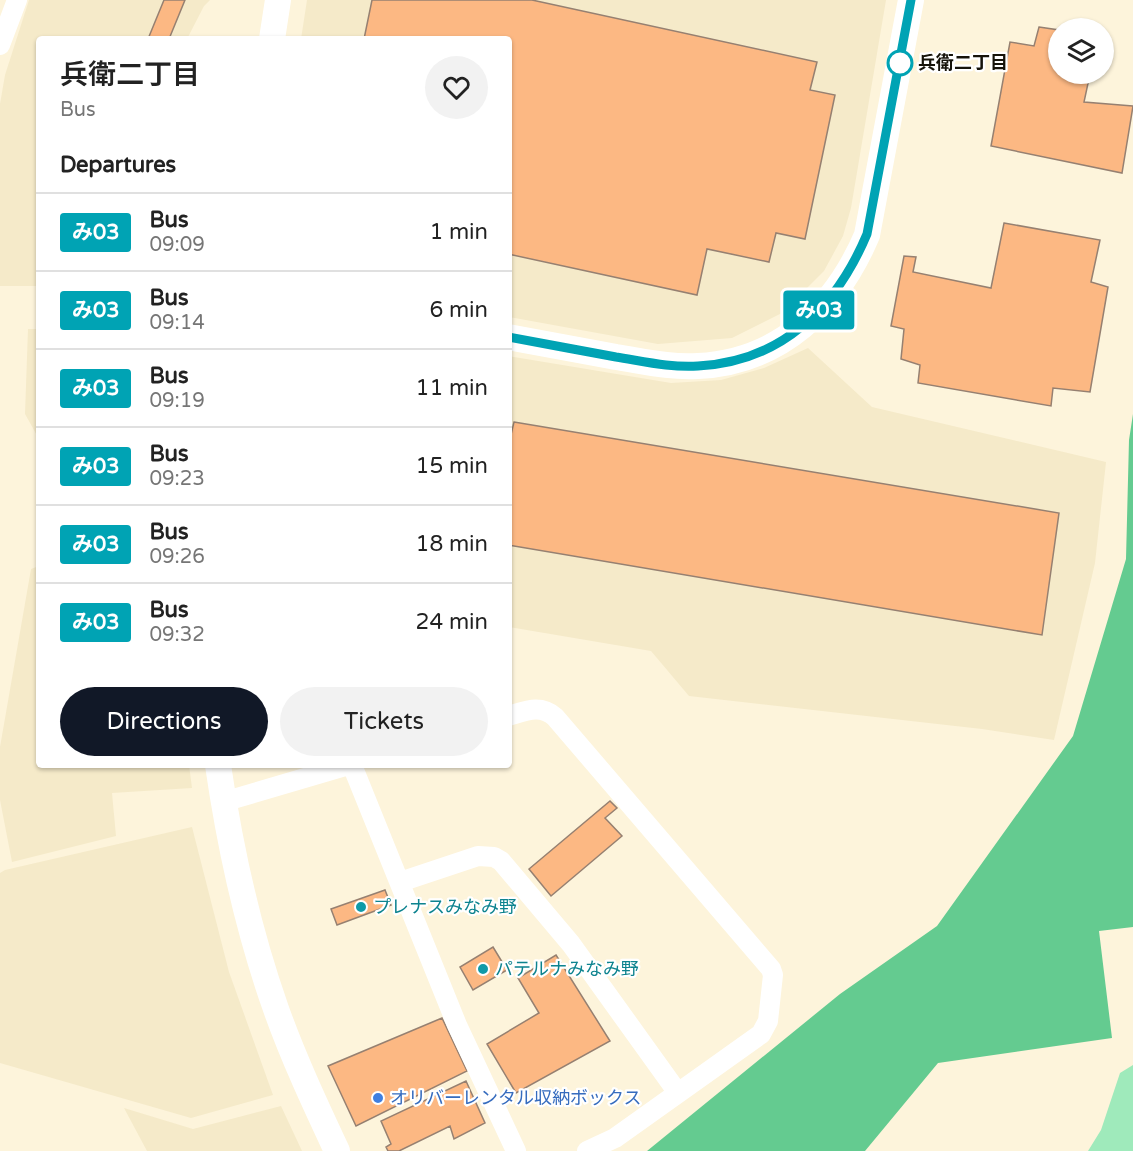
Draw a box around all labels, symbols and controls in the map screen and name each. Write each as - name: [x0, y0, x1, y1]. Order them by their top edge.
- map controls: [1048, 18, 1114, 84]
- button: layers: [1048, 18, 1114, 84]
- marker: 兵衛二丁目: [887, 50, 913, 76]
- place label: 兵衛二丁目: [918, 52, 1008, 74]
- button: heart: [425, 56, 488, 119]
- text: 兵衛二丁目: [60, 58, 200, 92]
- text: Bus: [60, 98, 96, 122]
- text: Departures: [60, 152, 176, 178]
- text: Bus: [149, 207, 188, 233]
- text: 1 min: [429, 219, 488, 245]
- text: み03: [72, 220, 119, 245]
- text: 09:09: [149, 233, 205, 257]
- text: Bus: [149, 285, 188, 311]
- line badge: み03: [784, 290, 854, 330]
- text: 6 min: [429, 297, 488, 323]
- text: み03: [72, 298, 119, 323]
- text: み03: [795, 298, 843, 323]
- text: 09:14: [149, 311, 205, 335]
- text: Bus: [149, 363, 188, 389]
- text: 11 min: [416, 375, 488, 401]
- text: み03: [72, 376, 119, 401]
- text: 09:19: [149, 389, 205, 413]
- text: Bus: [149, 441, 188, 467]
- text: 15 min: [416, 453, 488, 479]
- text: み03: [72, 454, 119, 479]
- text: 09:23: [149, 467, 205, 491]
- text: Bus: [149, 519, 188, 545]
- text: 18 min: [416, 531, 488, 557]
- text: み03: [72, 532, 119, 557]
- text: 09:26: [149, 545, 205, 569]
- text: Bus: [149, 597, 188, 623]
- text: 24 min: [416, 609, 488, 635]
- text: み03: [72, 610, 119, 635]
- text: 09:32: [149, 623, 205, 647]
- button: Directions: [60, 687, 268, 756]
- button: Tickets: [280, 687, 488, 756]
- place label: プレナスみなみ野: [373, 896, 517, 918]
- marker: プレナスみなみ野: [354, 900, 368, 914]
- place label: パテルナみなみ野: [495, 958, 639, 980]
- marker: パテルナみなみ野: [476, 962, 490, 976]
- place label: オリバーレンタル収納ボックス: [390, 1087, 641, 1109]
- marker: オリバーレンタル収納ボックス: [371, 1091, 385, 1105]

